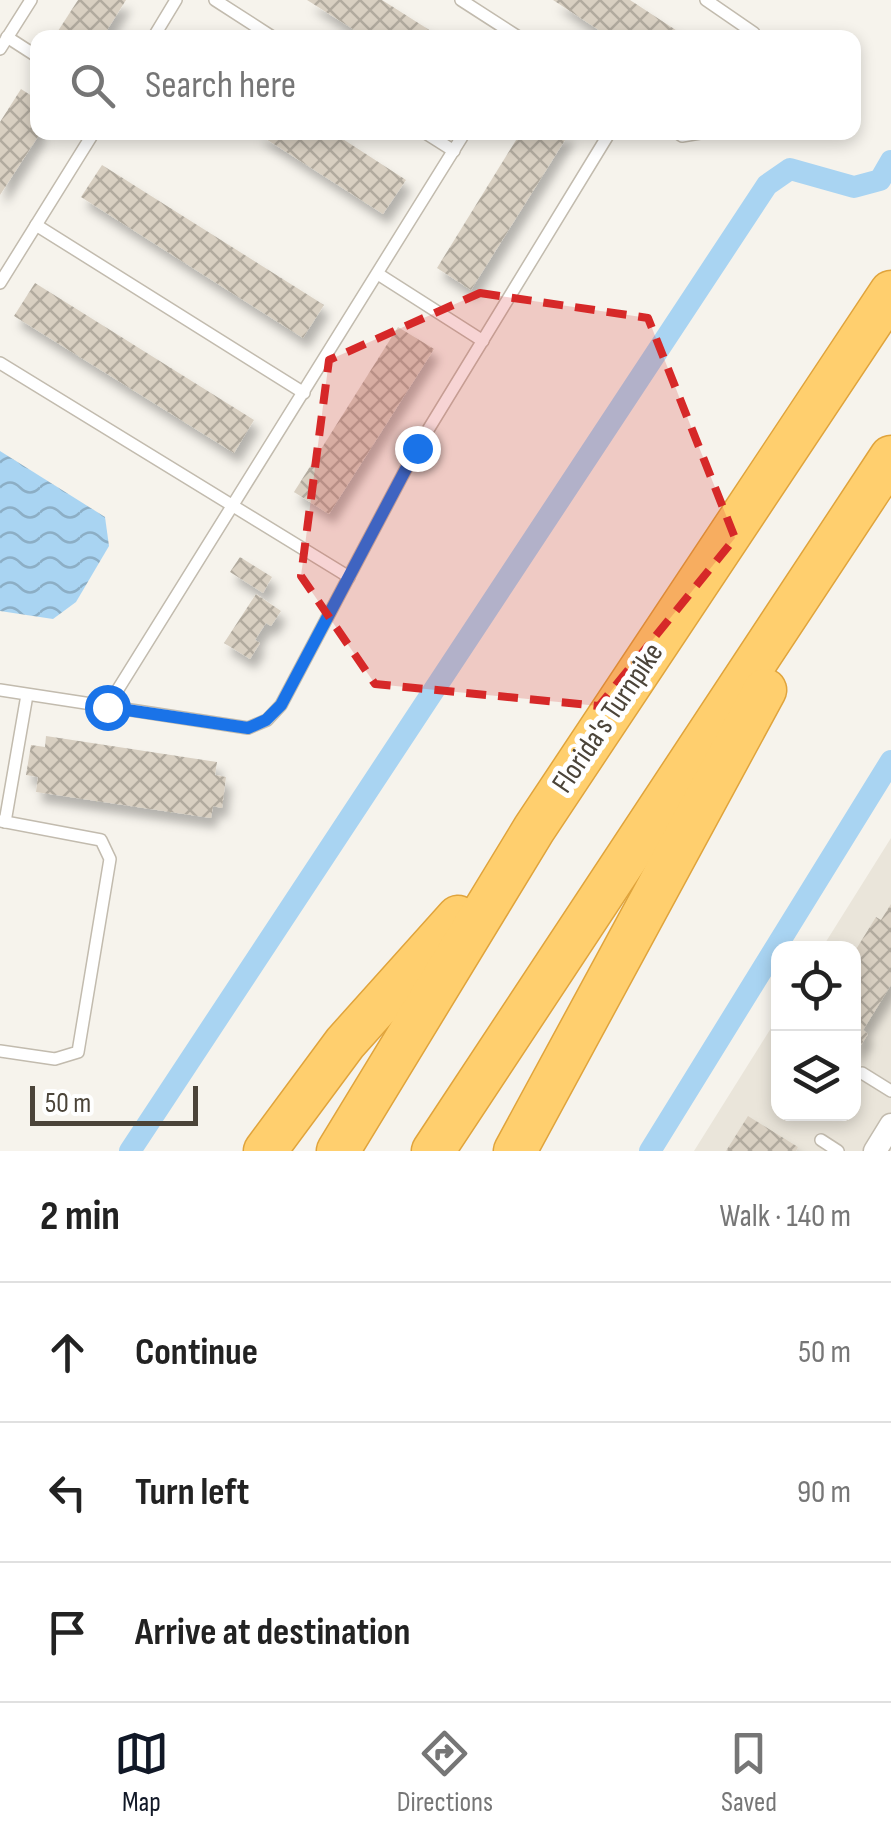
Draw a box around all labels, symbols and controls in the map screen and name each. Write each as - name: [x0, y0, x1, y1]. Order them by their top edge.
- search box: [30, 30, 861, 140]
- icon: search: [65, 58, 120, 113]
- text: Search here: [145, 63, 296, 108]
- route end: [395, 426, 441, 472]
- street label: Florida's Turnpike: [545, 636, 671, 800]
- route start: [85, 685, 131, 731]
- map controls: [771, 941, 861, 1121]
- button: locate: [771, 941, 861, 1031]
- button: layers: [771, 1031, 861, 1121]
- scale bar: [30, 1081, 198, 1126]
- text: 50 m: [45, 1087, 91, 1120]
- text: 2 min: [40, 1191, 120, 1242]
- text: Walk · 140 m: [720, 1197, 851, 1236]
- icon: ahead: [40, 1325, 95, 1380]
- text: Continue: [135, 1330, 258, 1375]
- text: 50 m: [798, 1333, 851, 1372]
- icon: left: [40, 1465, 95, 1520]
- text: Turn left: [135, 1470, 249, 1515]
- text: 90 m: [797, 1473, 851, 1512]
- icon: arrive: [40, 1605, 95, 1660]
- text: Arrive at destination: [135, 1610, 410, 1655]
- tab: Map: [114, 1726, 169, 1819]
- tab: Directions: [397, 1726, 493, 1819]
- tab: Saved: [721, 1726, 777, 1819]

